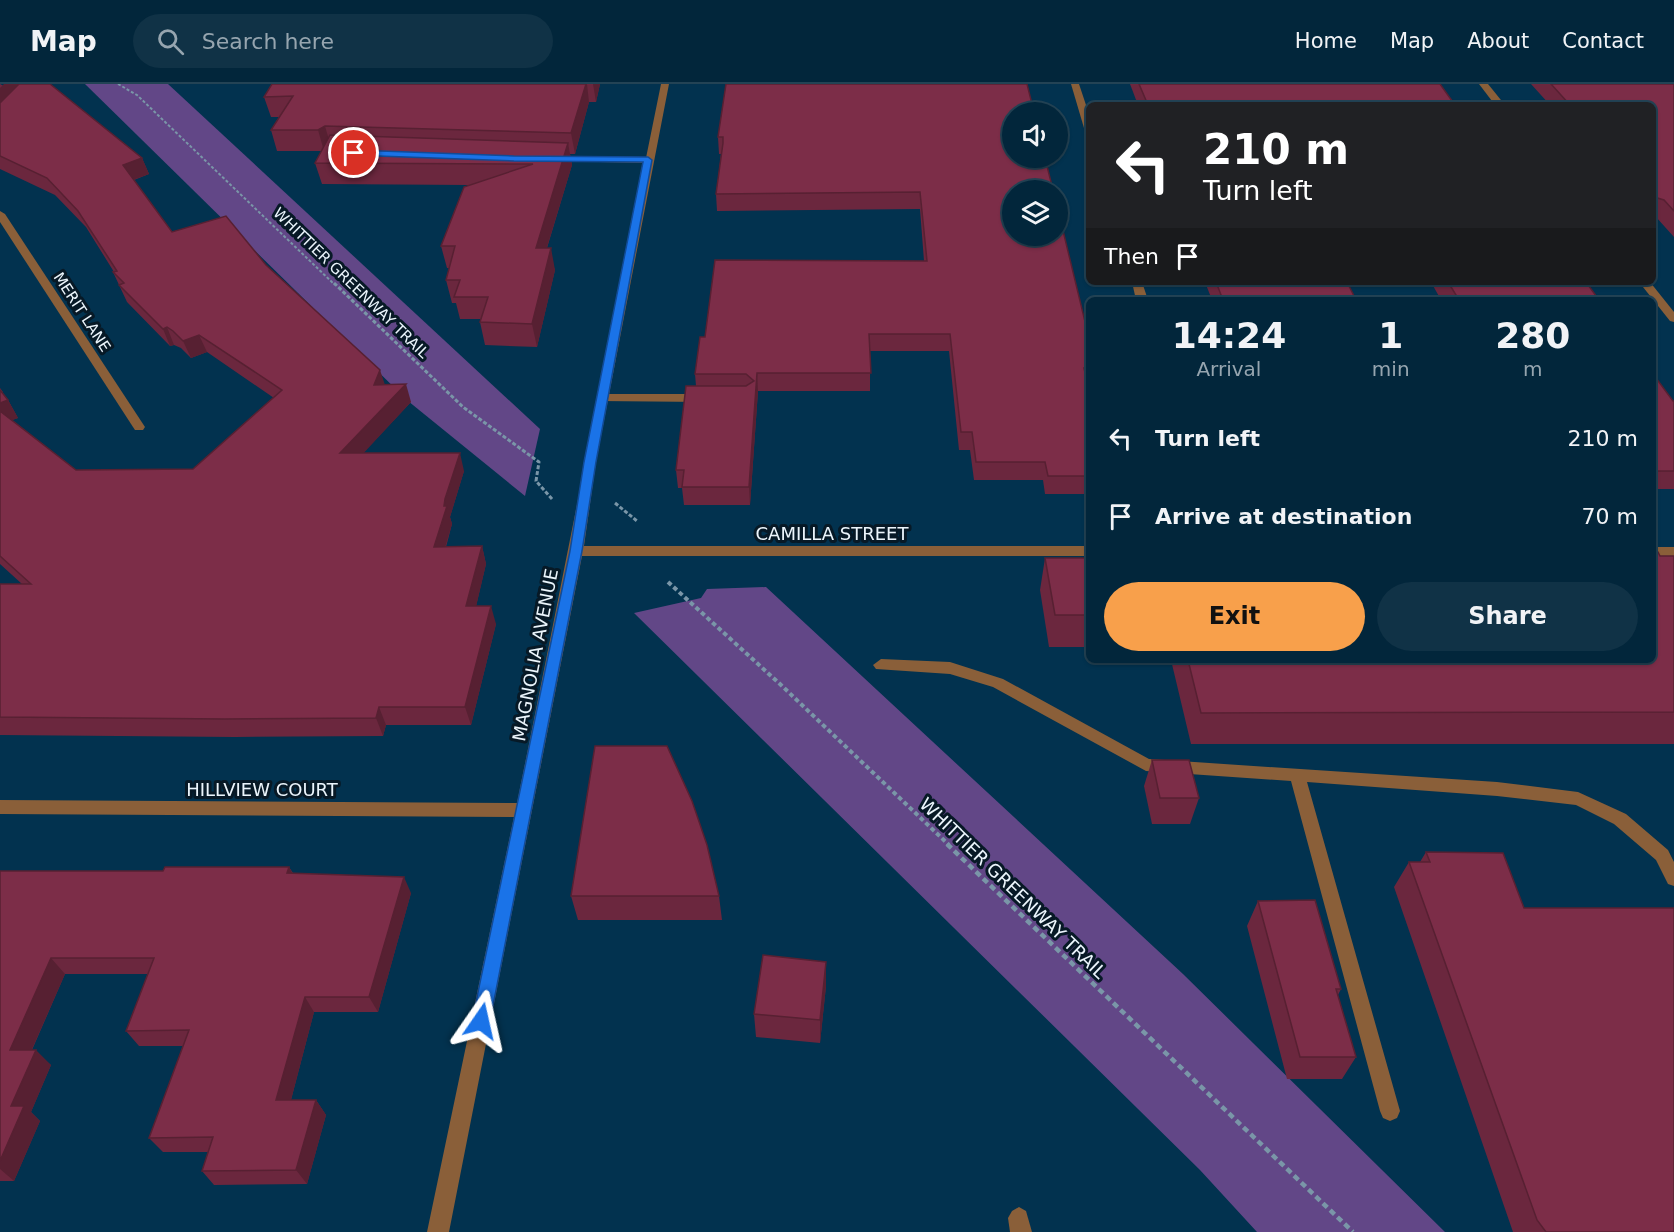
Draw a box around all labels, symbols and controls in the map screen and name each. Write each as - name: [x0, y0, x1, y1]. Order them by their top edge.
- search box: [133, 14, 553, 68]
- text: Map: [30, 25, 97, 58]
- icon: search: [154, 25, 187, 58]
- text: Search here: [202, 29, 334, 54]
- text: Home: [1295, 29, 1357, 53]
- text: Map: [1390, 29, 1434, 53]
- text: About: [1467, 29, 1529, 53]
- text: Contact: [1562, 29, 1644, 53]
- map controls: [1002, 102, 1068, 246]
- button: sound: [1002, 102, 1068, 168]
- text: 210 m: [1203, 125, 1349, 174]
- icon: left: [1104, 126, 1182, 204]
- pin: [328, 127, 379, 178]
- icon: arrive: [337, 136, 370, 169]
- text: Turn left: [1203, 175, 1313, 206]
- button: layers: [1002, 180, 1068, 246]
- street label: WHITTIER GREENWAY TRAIL: [270, 204, 433, 363]
- icon: arrive: [1171, 240, 1204, 273]
- text: Then: [1104, 244, 1159, 269]
- street label: MERIT LANE: [50, 269, 114, 355]
- text: 14:24: [1172, 315, 1286, 356]
- text: 1: [1378, 315, 1403, 356]
- text: 280: [1495, 315, 1570, 356]
- text: Arrival: [1196, 357, 1261, 381]
- text: min: [1372, 357, 1410, 381]
- text: m: [1523, 357, 1543, 381]
- icon: left: [1104, 422, 1137, 455]
- text: Turn left: [1155, 426, 1260, 451]
- text: 210 m: [1568, 426, 1638, 451]
- icon: arrive: [1104, 500, 1137, 533]
- text: Arrive at destination: [1155, 504, 1412, 529]
- text: 70 m: [1582, 504, 1638, 529]
- street label: CAMILLA STREET: [756, 523, 909, 544]
- street label: MAGNOLIA AVENUE: [508, 567, 562, 743]
- button: Exit: [1104, 582, 1365, 651]
- button: Share: [1377, 582, 1638, 651]
- street label: HILLVIEW COURT: [186, 779, 339, 800]
- street label: WHITTIER GREENWAY TRAIL: [916, 793, 1110, 983]
- position arrow: [449, 989, 513, 1053]

